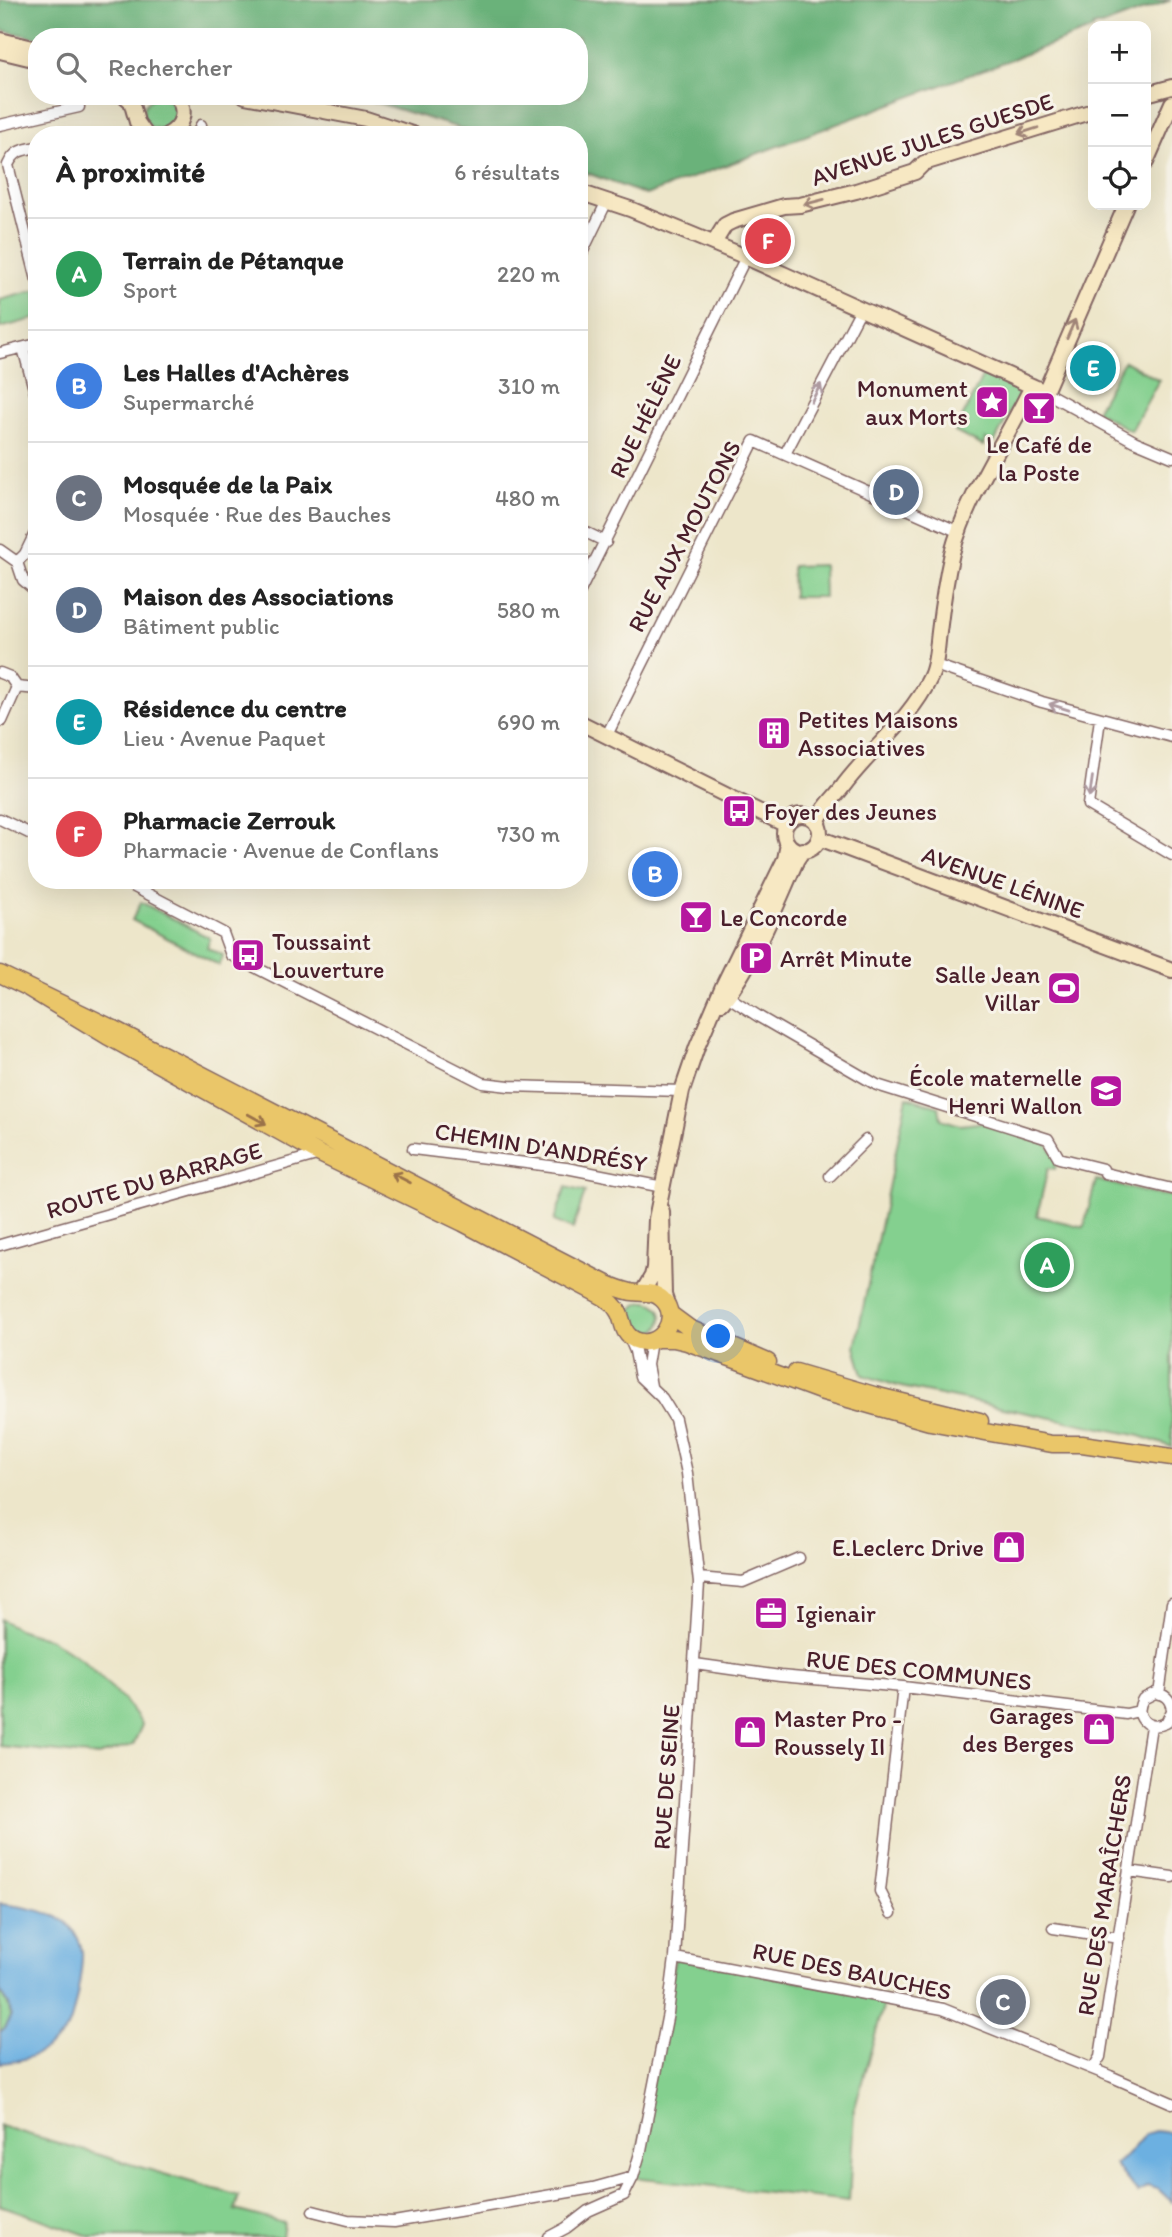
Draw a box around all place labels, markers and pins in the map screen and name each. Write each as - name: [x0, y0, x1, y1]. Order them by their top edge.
- pin: F: [745, 215, 791, 267]
- pin: E: [1070, 342, 1116, 394]
- place label: Monument aux Morts: [857, 374, 968, 431]
- place icon: Monument aux Morts: [973, 383, 1011, 421]
- bar icon: Le Café de la Poste: [1020, 389, 1058, 427]
- place label: Le Café de la Poste: [986, 430, 1092, 487]
- pin: D: [873, 466, 919, 518]
- place label: Petites Maisons Associatives: [798, 705, 958, 762]
- building icon: Petites Maisons Associatives: [755, 714, 793, 752]
- bus stop icon: Foyer des Jeunes: [720, 792, 758, 830]
- place label: Foyer des Jeunes: [764, 797, 937, 826]
- pin: B: [632, 848, 678, 900]
- bar icon: Le Concorde: [677, 898, 715, 936]
- place label: Le Concorde: [720, 903, 847, 932]
- place label: Toussaint Louverture: [272, 927, 384, 984]
- bus stop icon: Toussaint Louverture: [229, 936, 267, 974]
- parking icon: Arrêt Minute: [737, 939, 775, 977]
- place label: Arrêt Minute: [780, 944, 912, 973]
- place label: Salle Jean Villar: [935, 960, 1040, 1017]
- sports icon: Salle Jean Villar: [1045, 969, 1083, 1007]
- place label: École maternelle Henri Wallon: [909, 1063, 1082, 1120]
- school or university icon: École maternelle Henri Wallon: [1087, 1072, 1125, 1110]
- pin: A: [1024, 1239, 1070, 1291]
- shop icon: E.Leclerc Drive: [990, 1528, 1028, 1566]
- place label: E.Leclerc Drive: [832, 1533, 984, 1562]
- office icon: Igienair: [752, 1594, 790, 1632]
- place label: Igienair: [796, 1599, 876, 1628]
- place label: Garages des Berges: [962, 1701, 1074, 1758]
- place label: Master Pro - Roussely II: [774, 1704, 902, 1761]
- shop icon: Garages des Berges: [1080, 1710, 1118, 1748]
- shop icon: Master Pro - Roussely II: [731, 1713, 769, 1751]
- pin: C: [980, 1976, 1026, 2028]

